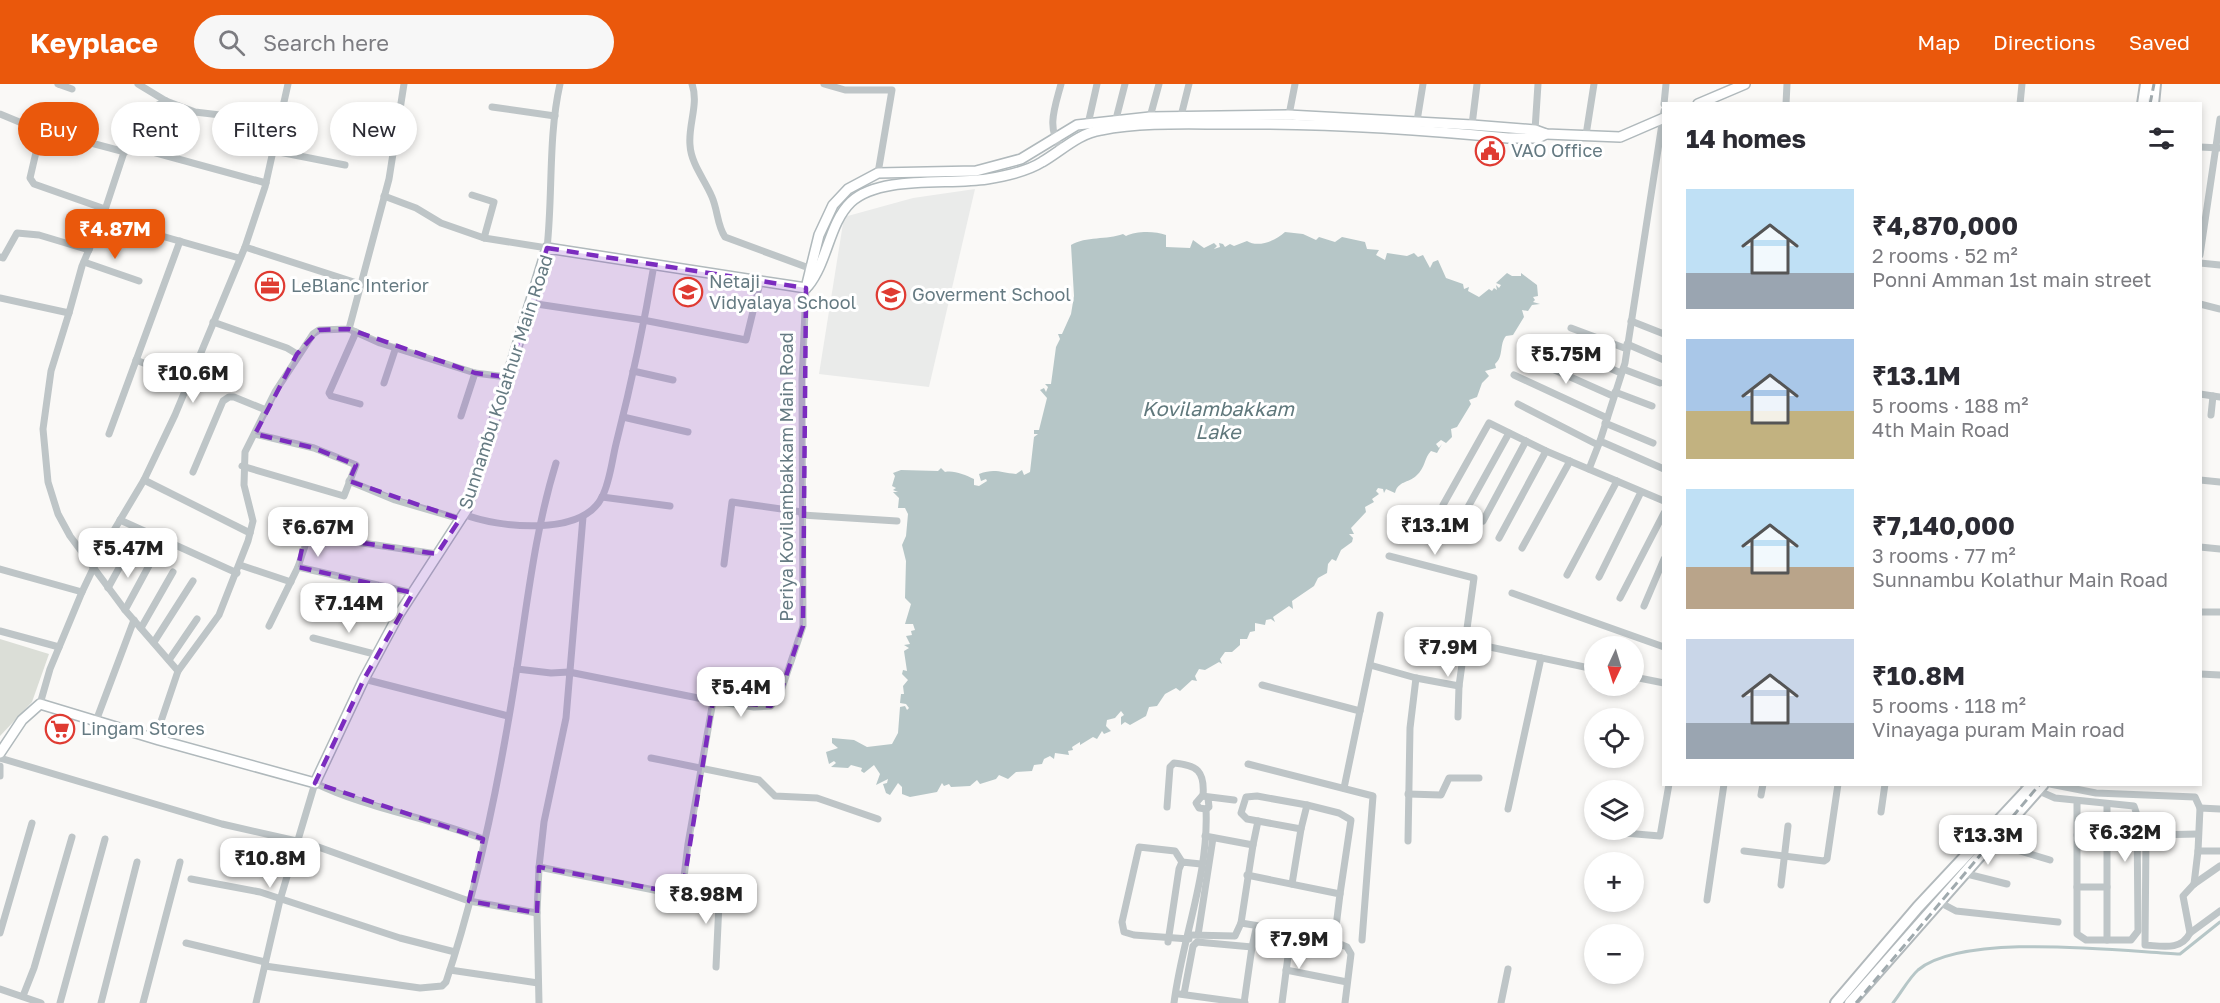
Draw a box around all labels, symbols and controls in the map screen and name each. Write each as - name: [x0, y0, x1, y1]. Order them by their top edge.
- search box: [194, 15, 614, 69]
- text: Keyplace: [30, 26, 158, 59]
- icon: search: [215, 26, 248, 59]
- text: Search here: [263, 29, 389, 56]
- text: Map: [1917, 29, 1960, 55]
- text: Directions: [1993, 29, 2096, 55]
- text: Saved: [2129, 29, 2190, 55]
- chip: Buy: [18, 102, 99, 156]
- chip: Rent: [111, 102, 200, 156]
- chip: Filters: [212, 102, 318, 156]
- chip: New: [330, 102, 417, 156]
- icon: filters: [2145, 122, 2178, 155]
- text: 14 homes: [1686, 123, 1806, 154]
- public building icon: VAO Office: [1474, 135, 1506, 167]
- place label: VAO Office: [1511, 139, 1603, 161]
- pin: ₹4.87M: [66, 209, 164, 260]
- text: ₹4,870,000: [1872, 210, 2018, 241]
- icon: home: [1734, 213, 1806, 285]
- text: ₹4.87M: [79, 216, 151, 240]
- text: 2 rooms · 52 m²: [1872, 243, 2018, 267]
- street label: Sunnambu Kolathur Main Road: [453, 252, 557, 512]
- text: Ponni Amman 1st main street: [1872, 267, 2152, 291]
- office icon: LeBlanc Interior: [254, 270, 286, 302]
- place label: Netaji Vidyalaya School: [709, 270, 856, 313]
- place label: LeBlanc Interior: [291, 274, 429, 296]
- school or university icon: Netaji Vidyalaya School: [672, 276, 704, 308]
- school or university icon: Goverment School: [875, 279, 907, 311]
- place label: Goverment School: [912, 283, 1071, 305]
- street label: Periya Kovilambakkam Main Road: [775, 332, 797, 622]
- pin: ₹5.75M: [1517, 334, 1615, 385]
- text: ₹5.75M: [1531, 341, 1601, 365]
- pin: ₹10.6M: [144, 353, 242, 404]
- text: ₹10.6M: [157, 360, 229, 384]
- text: ₹13.1M: [1872, 360, 1961, 391]
- icon: home: [1734, 363, 1806, 435]
- text: 5 rooms · 188 m²: [1872, 393, 2029, 417]
- water label: Kovilambakkam Lake: [1142, 396, 1295, 443]
- text: 4th Main Road: [1872, 417, 2010, 441]
- pin: ₹13.1M: [1386, 505, 1484, 556]
- pin: ₹6.67M: [269, 507, 367, 558]
- text: ₹7,140,000: [1872, 510, 2015, 541]
- text: ₹13.1M: [1401, 512, 1469, 536]
- icon: home: [1734, 513, 1806, 585]
- text: ₹6.67M: [282, 514, 354, 538]
- pin: ₹5.47M: [79, 528, 177, 579]
- text: ₹5.47M: [92, 535, 164, 559]
- text: 3 rooms · 77 m²: [1872, 543, 2016, 567]
- text: Sunnambu Kolathur Main Road: [1872, 567, 2168, 591]
- pin: ₹7.14M: [300, 583, 398, 634]
- text: ₹7.14M: [314, 590, 384, 614]
- pin: ₹7.9M: [1406, 627, 1490, 678]
- text: ₹7.9M: [1418, 634, 1478, 658]
- north arrow: [1584, 636, 1644, 696]
- map controls: [1584, 636, 1644, 984]
- text: ₹10.8M: [1872, 660, 1965, 691]
- icon: home: [1734, 663, 1806, 735]
- pin: ₹5.4M: [699, 667, 783, 718]
- text: ₹5.4M: [711, 674, 771, 698]
- text: 5 rooms · 118 m²: [1872, 693, 2026, 717]
- button: locate: [1584, 708, 1644, 768]
- supermarket icon: Lingam Stores: [44, 713, 76, 745]
- place label: Lingam Stores: [81, 717, 205, 739]
- text: Vinayaga puram Main road: [1872, 717, 2125, 741]
- button: layers: [1584, 780, 1644, 840]
- pin: ₹6.32M: [2076, 812, 2174, 863]
- pin: ₹13.3M: [1939, 815, 2037, 866]
- text: ₹6.32M: [2089, 819, 2161, 843]
- text: ₹13.3M: [1953, 822, 2023, 846]
- pin: ₹10.8M: [221, 838, 319, 889]
- text: ₹10.8M: [234, 845, 306, 869]
- button: +: [1584, 852, 1644, 912]
- pin: ₹8.98M: [657, 874, 755, 925]
- text: ₹8.98M: [669, 881, 743, 905]
- pin: ₹7.9M: [1257, 919, 1341, 970]
- button: −: [1584, 924, 1644, 984]
- text: ₹7.9M: [1269, 926, 1329, 950]

